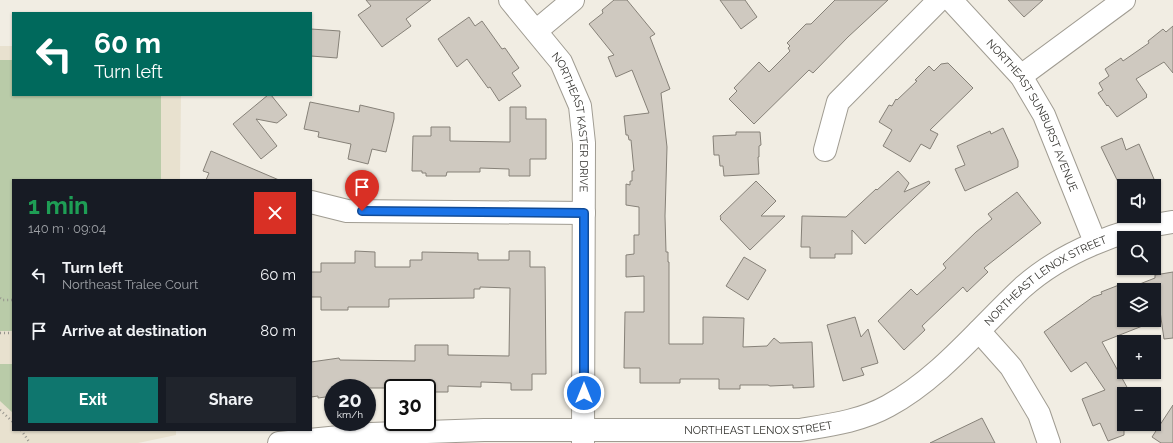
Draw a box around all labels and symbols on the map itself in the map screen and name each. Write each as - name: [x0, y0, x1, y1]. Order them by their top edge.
- street label: NORTHEAST SUNBURST AVENUE: [983, 37, 1080, 194]
- street label: NORTHEAST KASTER DRIVE: [549, 50, 590, 192]
- pin: [345, 170, 379, 211]
- street label: NORTHEAST LENOX STREET: [982, 233, 1109, 329]
- position arrow: [563, 372, 605, 414]
- speed limit sign: 30: [384, 379, 436, 431]
- street label: NORTHEAST LENOX STREET: [684, 419, 834, 437]

